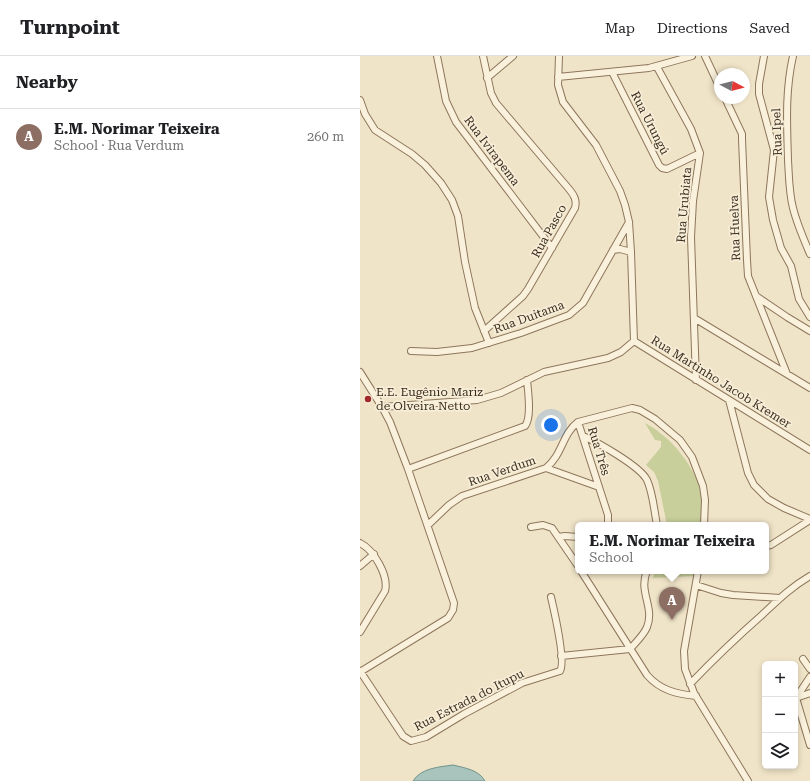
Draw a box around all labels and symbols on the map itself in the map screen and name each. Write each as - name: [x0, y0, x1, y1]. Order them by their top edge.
- north arrow: [714, 68, 750, 104]
- street label: Rua Urungú: [628, 89, 672, 157]
- street label: Rua Ipel: [769, 108, 785, 156]
- street label: Rua Ivirapema: [461, 113, 523, 189]
- street label: Rua Urubiata: [674, 166, 694, 243]
- street label: Rua Huelva: [727, 194, 743, 261]
- street label: Rua Pasco: [529, 202, 569, 260]
- street label: Rua Duitama: [492, 298, 567, 336]
- street label: Rua Martinho Jacob Kremer: [648, 333, 794, 431]
- place label: E.E. Eugênio Mariz de Olveira Netto: [376, 385, 483, 413]
- marker: E.E. Eugênio Mariz de Olveira Netto: [363, 394, 373, 404]
- your location: [541, 415, 561, 435]
- street label: Rua Três: [585, 425, 613, 477]
- street label: Rua Verdum: [466, 453, 538, 489]
- pin: A: [659, 587, 685, 620]
- street label: Rua Estrada do Itupu: [412, 666, 527, 734]

